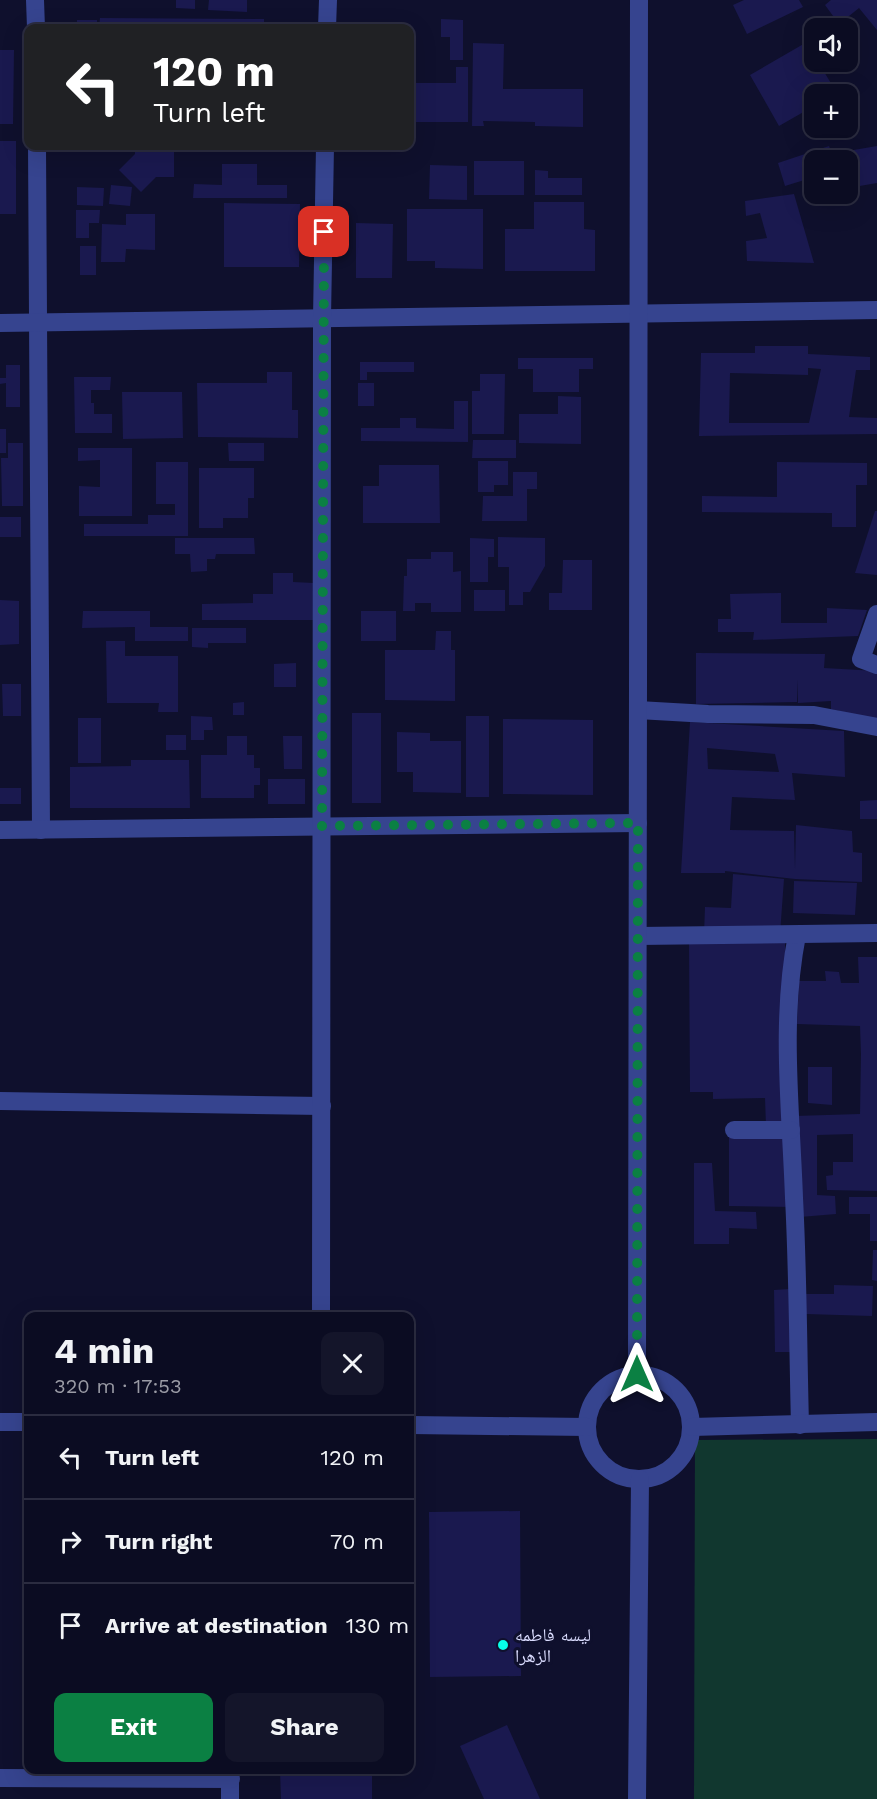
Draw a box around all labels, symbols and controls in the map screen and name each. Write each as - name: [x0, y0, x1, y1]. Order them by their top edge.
- map controls: [804, 18, 858, 204]
- button: sound: [804, 18, 858, 72]
- text: 120 m: [153, 47, 275, 96]
- icon: left: [54, 48, 132, 126]
- button: +: [804, 84, 858, 138]
- text: Turn left: [153, 97, 265, 129]
- button: −: [804, 150, 858, 204]
- pin: [298, 206, 349, 257]
- icon: arrive: [307, 215, 340, 248]
- text: 4 min: [54, 1330, 154, 1372]
- button: close: [321, 1332, 384, 1395]
- position arrow: [605, 1342, 669, 1406]
- text: 320 m · 17:53: [54, 1374, 182, 1398]
- icon: left: [54, 1441, 87, 1474]
- text: Turn left: [105, 1445, 199, 1470]
- text: 120 m: [320, 1445, 384, 1470]
- icon: right: [54, 1525, 87, 1558]
- text: Turn right: [105, 1529, 212, 1554]
- text: 70 m: [330, 1529, 384, 1554]
- icon: arrive: [54, 1609, 87, 1642]
- text: Arrive at destination: [105, 1613, 328, 1638]
- text: 130 m: [346, 1613, 409, 1638]
- place label: لیسه فاطمه الزهرا: [515, 1624, 591, 1666]
- marker: لیسه فاطمه الزهرا: [496, 1638, 510, 1652]
- button: Exit: [54, 1693, 213, 1762]
- button: Share: [225, 1693, 384, 1762]

